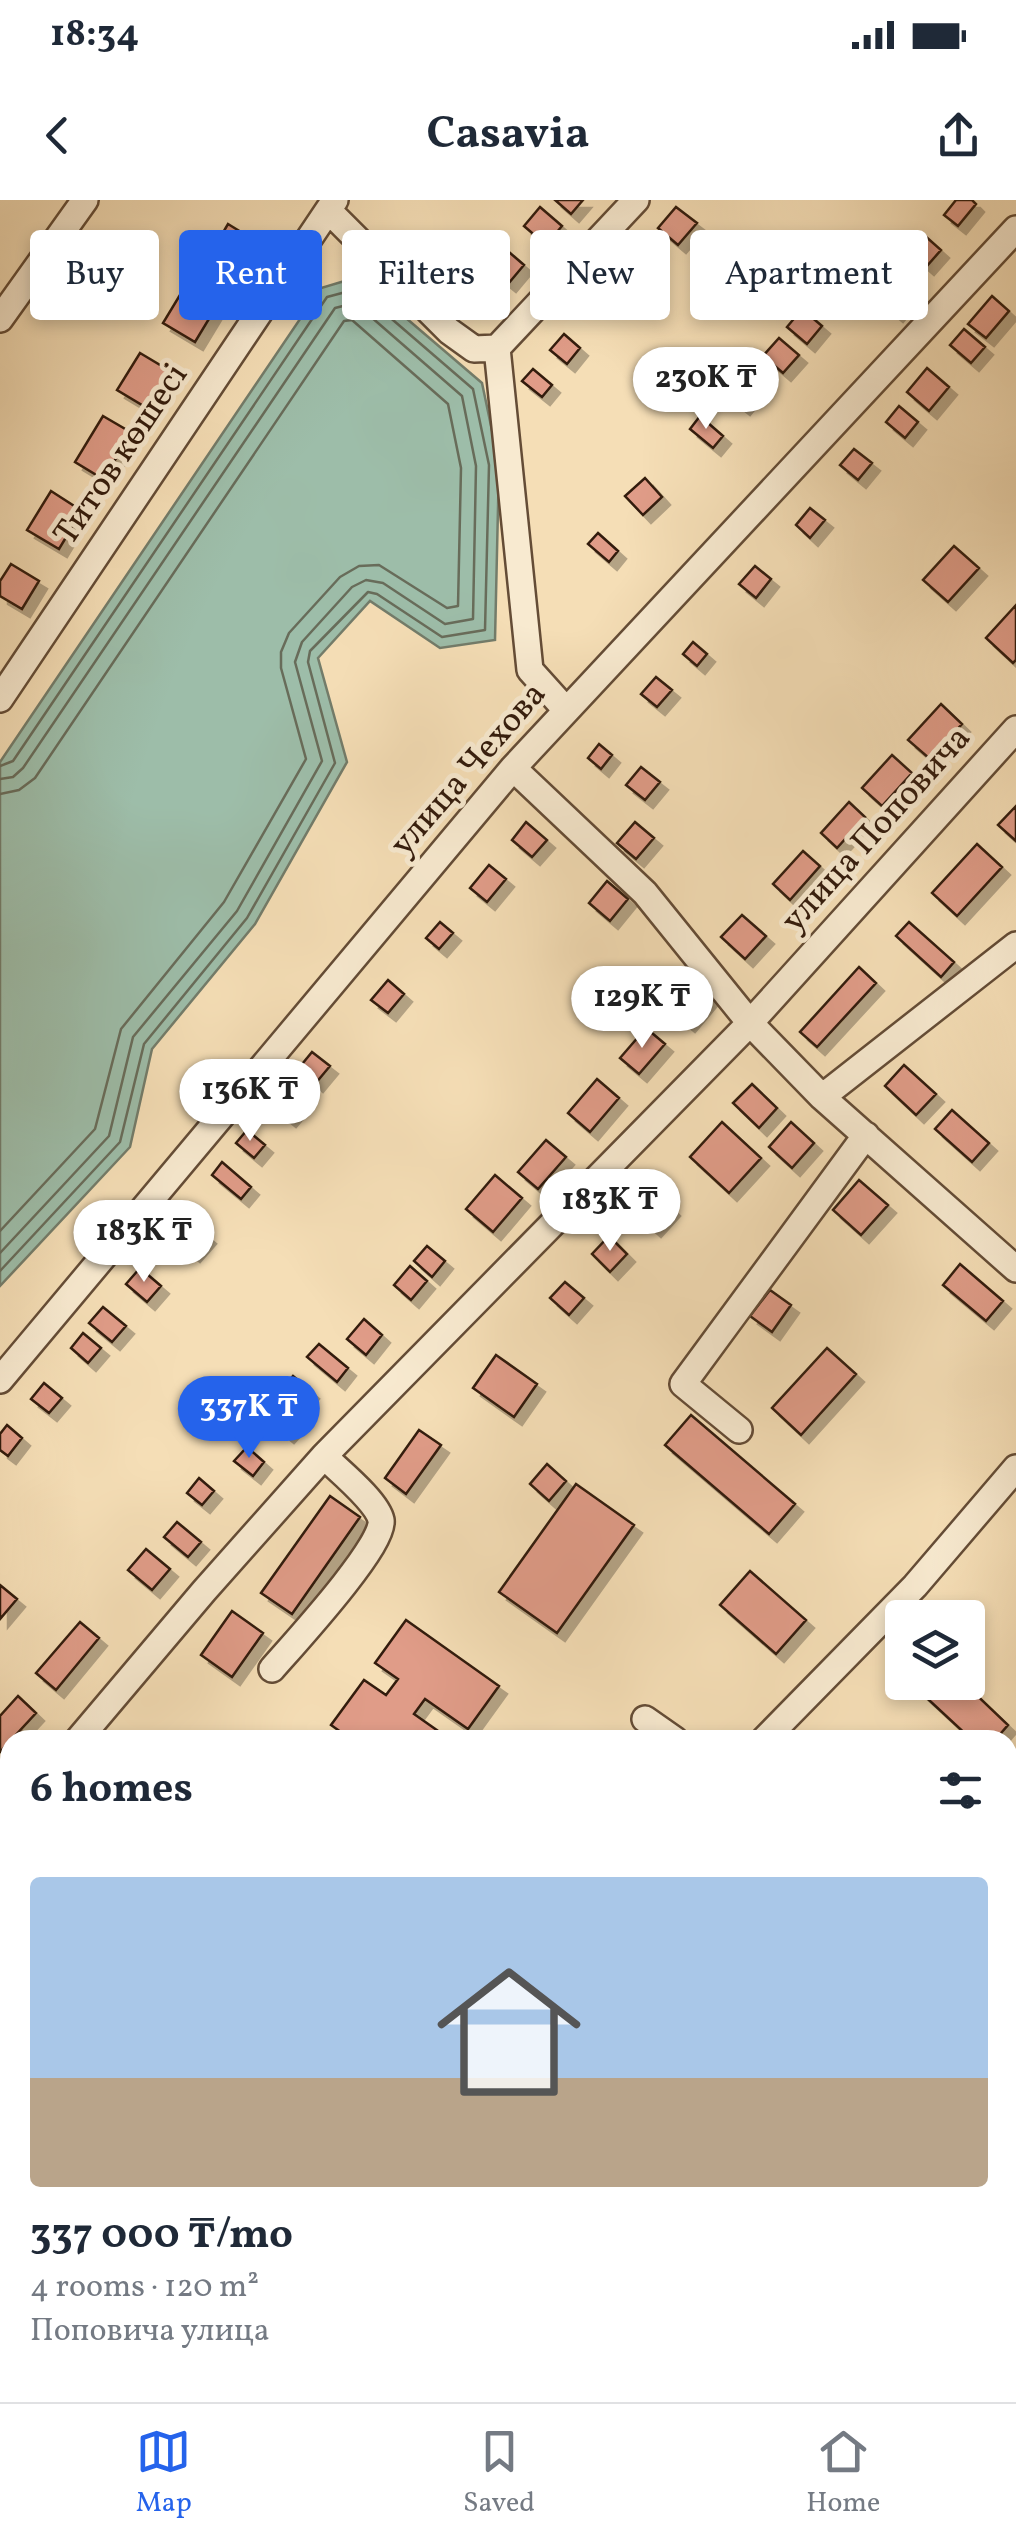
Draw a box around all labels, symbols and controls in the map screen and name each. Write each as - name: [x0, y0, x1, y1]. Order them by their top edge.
- text: 18:34: [50, 9, 139, 62]
- text: Casavia: [426, 104, 590, 167]
- icon: back: [30, 108, 85, 163]
- icon: share: [931, 108, 986, 163]
- chip: Buy: [30, 230, 159, 320]
- chip: Rent: [179, 230, 322, 320]
- chip: Filters: [342, 230, 510, 320]
- chip: New: [530, 230, 670, 320]
- chip: Apartment: [690, 230, 928, 320]
- pin: 230K ₸: [625, 347, 787, 432]
- street label: Титов көшесі: [43, 355, 201, 555]
- text: 230K ₸: [655, 357, 757, 401]
- street label: улица Чехова: [380, 672, 558, 868]
- street label: улица Поповича: [771, 716, 983, 944]
- pin: 129K ₸: [561, 966, 723, 1051]
- text: 129K ₸: [593, 976, 691, 1020]
- pin: 136K ₸: [169, 1059, 331, 1144]
- text: 136K ₸: [201, 1069, 299, 1113]
- pin: 183K ₸: [529, 1169, 691, 1254]
- text: 183K ₸: [561, 1179, 659, 1223]
- pin: 183K ₸: [63, 1200, 225, 1285]
- text: 183K ₸: [95, 1210, 193, 1254]
- pin: 337K ₸: [168, 1376, 330, 1461]
- text: 337K ₸: [200, 1386, 298, 1430]
- map controls: [885, 1600, 985, 1700]
- button: layers: [885, 1600, 985, 1700]
- text: 6 homes: [30, 1761, 193, 1820]
- icon: filters: [933, 1763, 988, 1818]
- icon: home: [419, 1942, 599, 2122]
- text: 337 000 ₸/mo: [30, 2207, 293, 2266]
- text: 4 rooms · 120 m²: [30, 2266, 259, 2310]
- text: Поповича улица: [30, 2310, 270, 2354]
- tab: Map: [136, 2424, 192, 2523]
- tab: Saved: [463, 2424, 535, 2523]
- tab: Home: [806, 2424, 880, 2523]

